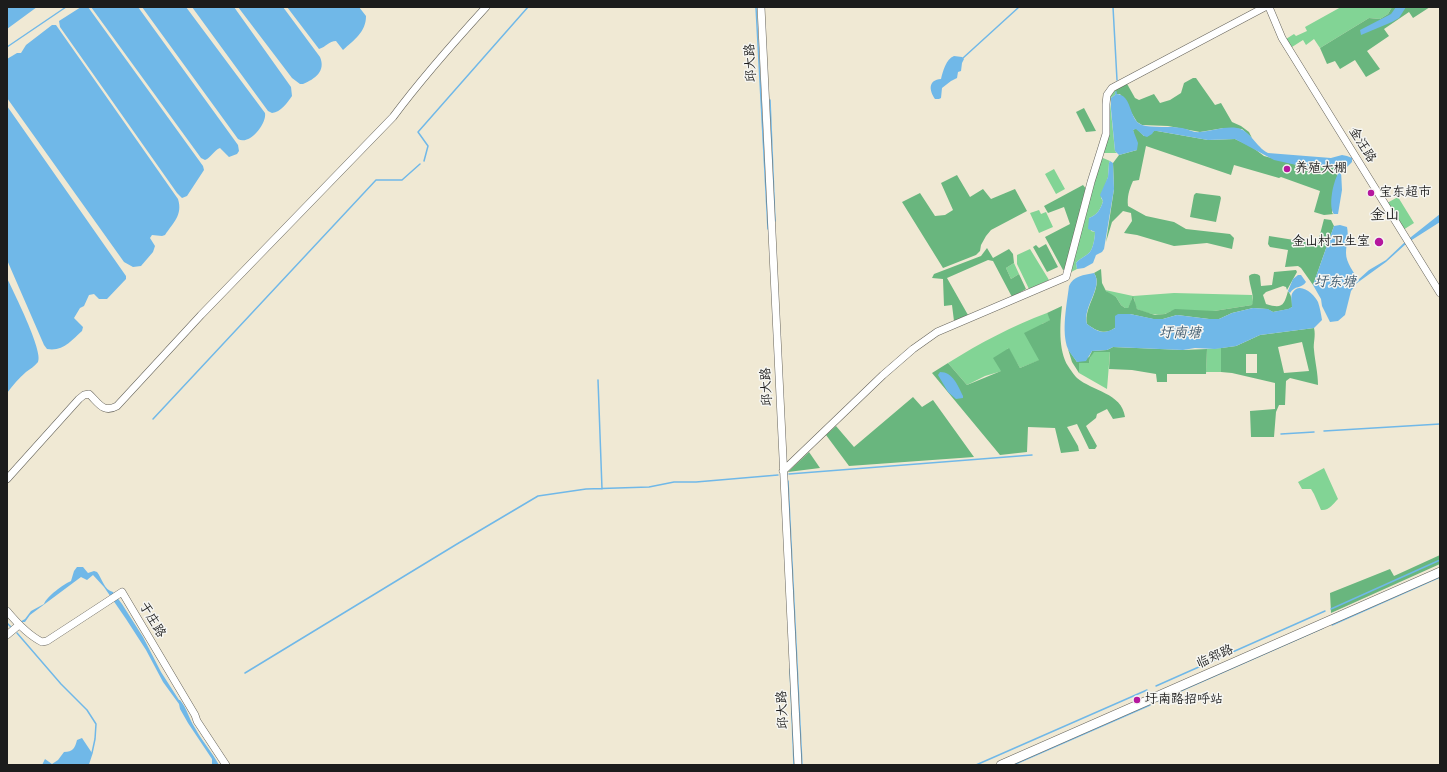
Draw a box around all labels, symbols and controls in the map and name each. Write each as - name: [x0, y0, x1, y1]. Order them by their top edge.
- street label: 邱大路: [742, 43, 760, 83]
- street label: 金汪路: [1345, 124, 1379, 166]
- place label: 养殖大棚: [1295, 161, 1347, 177]
- marker: 养殖大棚: [1282, 164, 1292, 174]
- place label: 宝东超市: [1379, 185, 1431, 201]
- marker: 宝东超市: [1366, 188, 1376, 198]
- district label: 金山: [1370, 206, 1400, 224]
- place label: 金山村卫生室: [1292, 234, 1370, 250]
- marker: 金山村卫生室: [1373, 236, 1385, 248]
- water label: 圩东塘: [1314, 274, 1356, 290]
- water label: 圩南塘: [1159, 325, 1201, 341]
- street label: 邱大路: [758, 367, 776, 407]
- street label: 于庄路: [135, 599, 169, 641]
- street label: 临郑路: [1194, 642, 1236, 672]
- street label: 邱大路: [774, 690, 792, 730]
- place label: 圩南路招呼站: [1145, 692, 1223, 708]
- marker: 圩南路招呼站: [1132, 695, 1142, 705]

